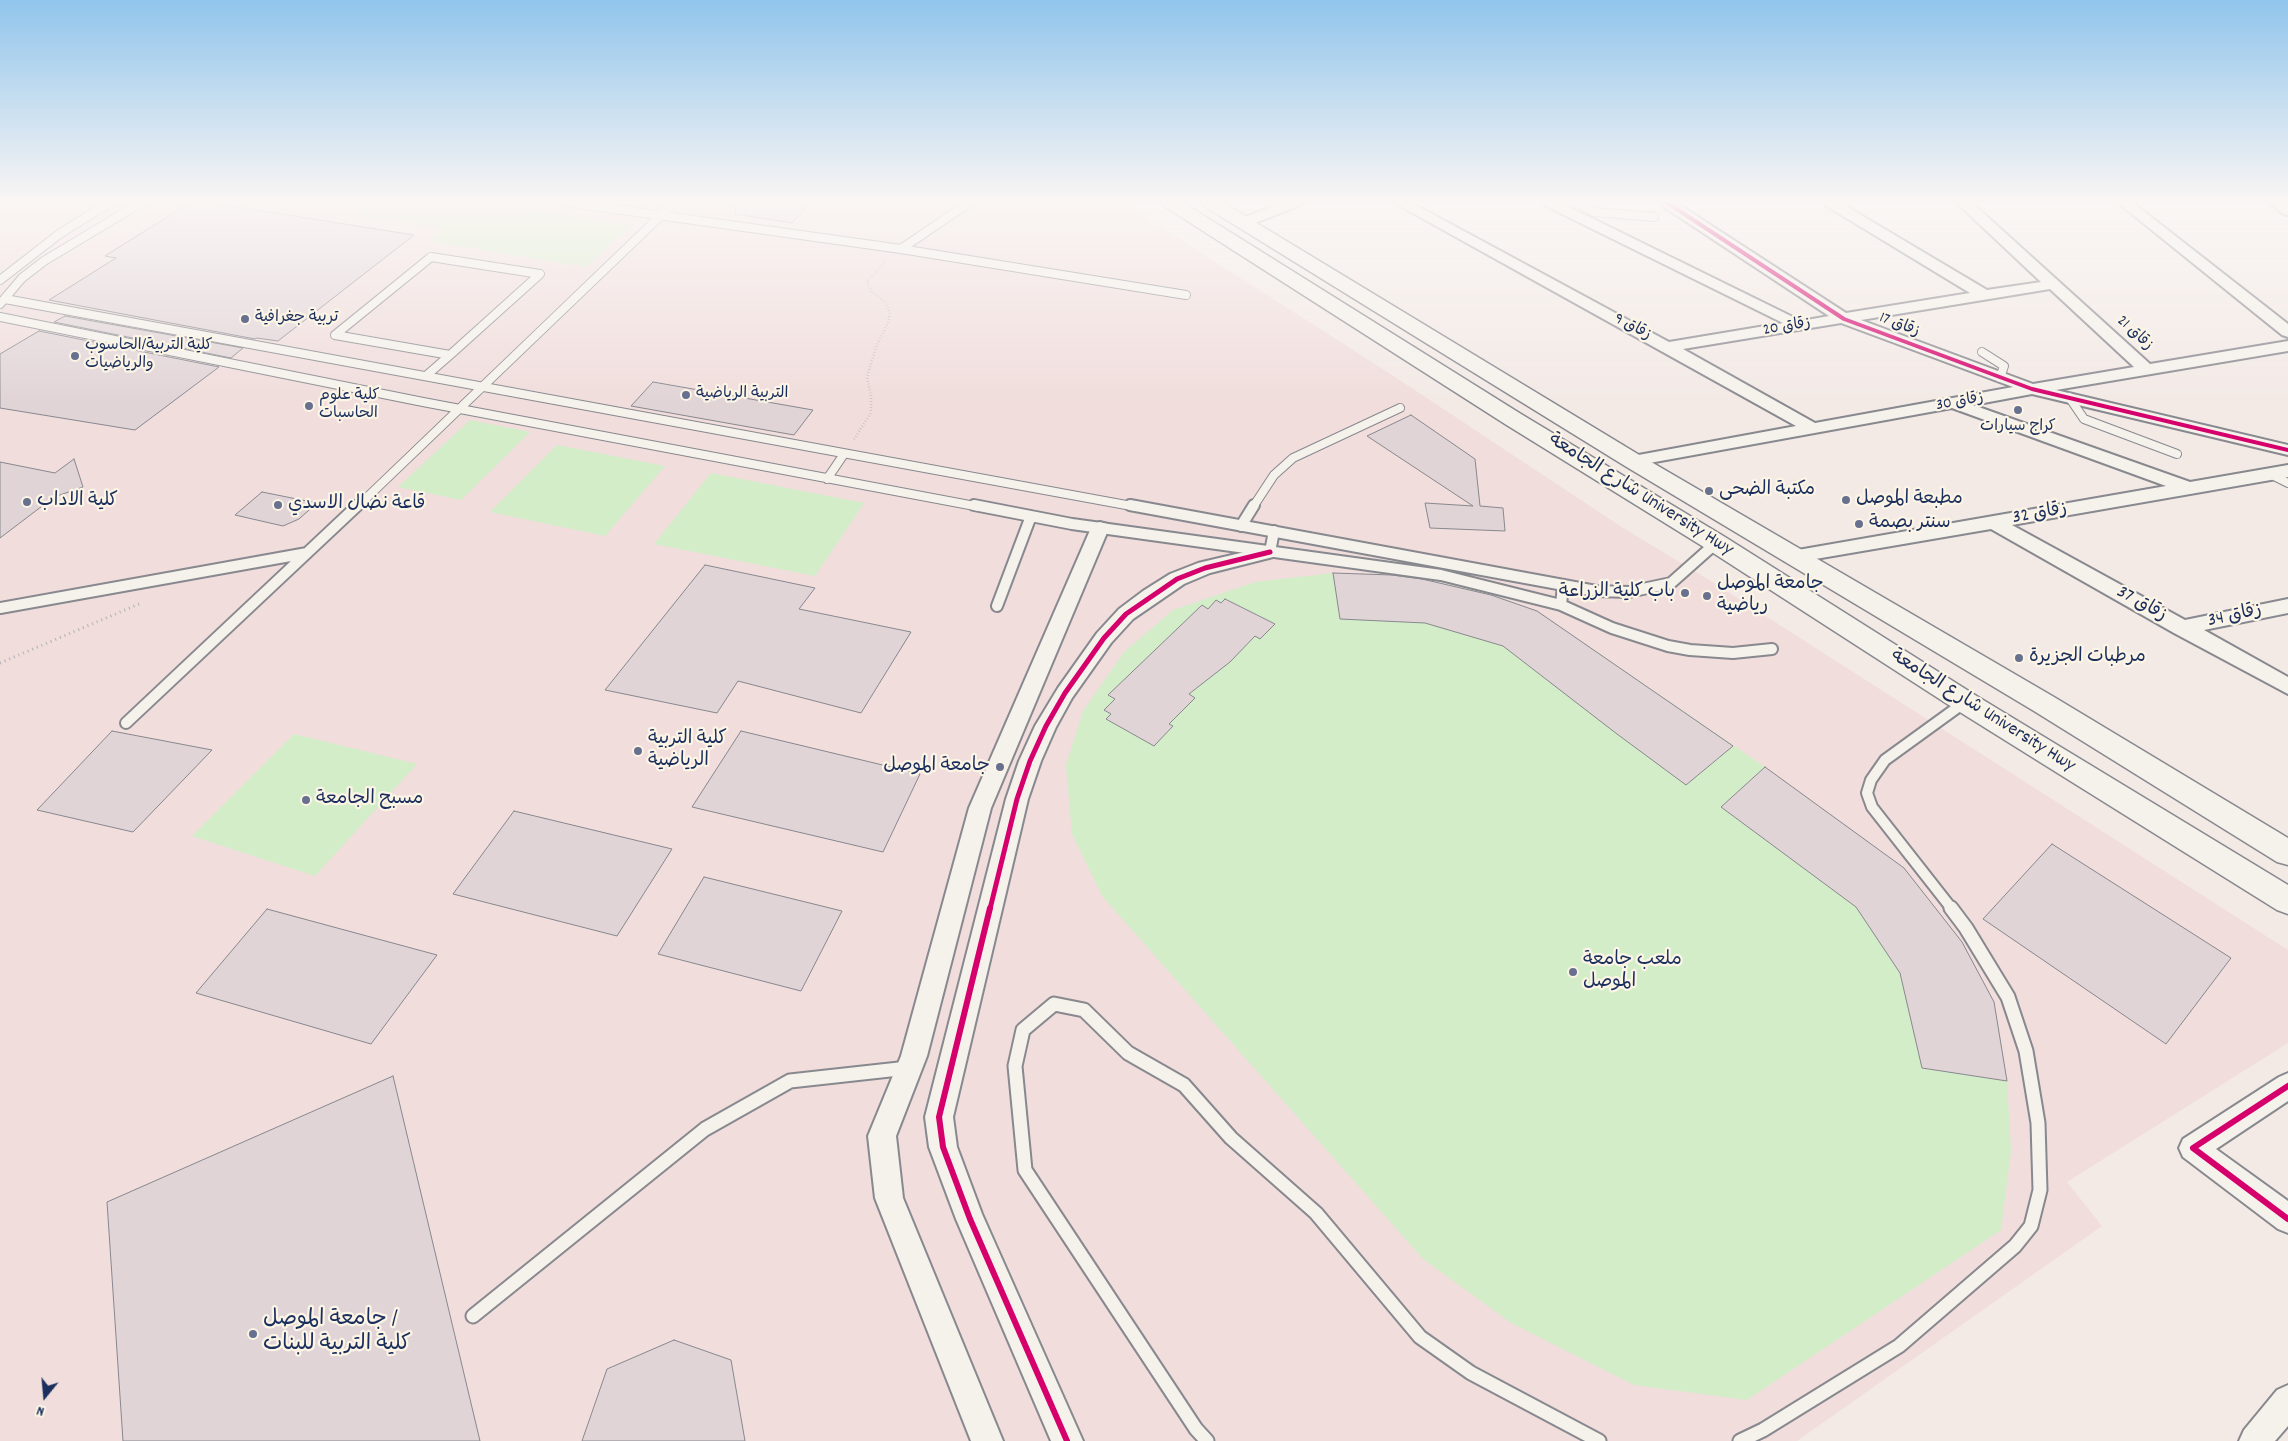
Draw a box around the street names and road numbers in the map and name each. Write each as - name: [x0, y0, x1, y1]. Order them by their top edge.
- street label: زقاق 9: [1610, 310, 1654, 346]
- street label: زقاق 17: [1876, 310, 1922, 342]
- street label: زقاق 21: [2112, 312, 2156, 356]
- street label: زقاق 20: [1762, 315, 1812, 341]
- street label: زقاق 30: [1935, 389, 1985, 417]
- street label: شارع الجامعة University Hwy: [1543, 430, 1737, 562]
- street label: زقاق 32: [2011, 499, 2069, 531]
- street label: زقاق 37: [2112, 582, 2170, 628]
- street label: زقاق 34: [2206, 600, 2264, 634]
- street label: شارع الجامعة University Hwy: [1885, 646, 2079, 778]

